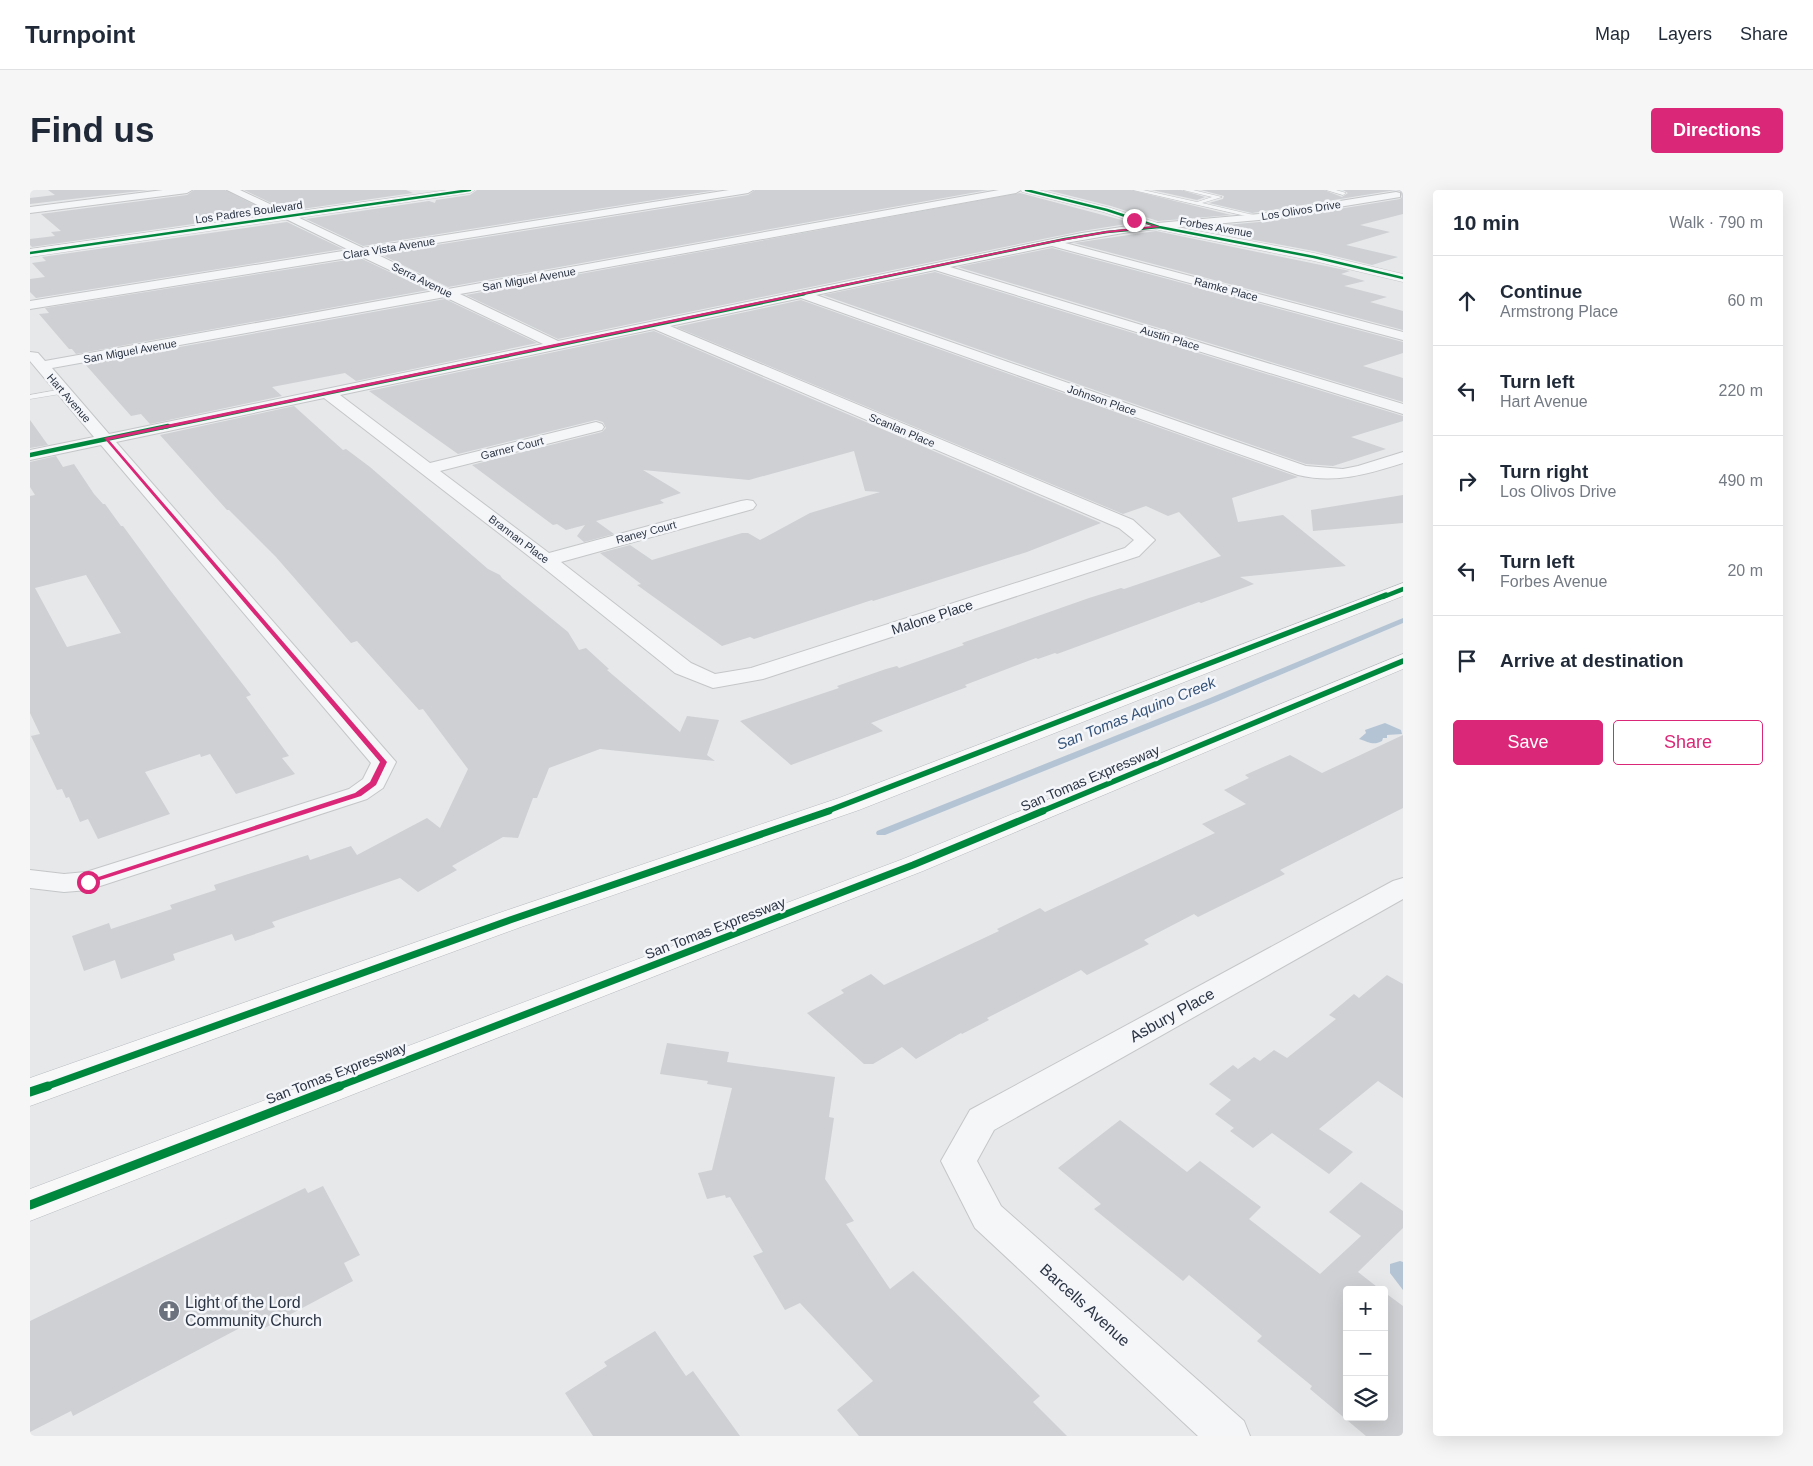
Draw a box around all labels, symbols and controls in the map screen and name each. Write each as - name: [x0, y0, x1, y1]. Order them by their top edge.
- text: Turnpoint: [25, 21, 135, 48]
- text: Map: [1595, 24, 1630, 44]
- text: Layers: [1658, 24, 1712, 44]
- text: Share: [1740, 24, 1788, 44]
- button: Directions: [1651, 108, 1783, 153]
- text: Find us: [30, 110, 154, 149]
- street label: Los Olivos Drive: [1261, 198, 1341, 222]
- street label: Los Padres Boulevard: [195, 199, 303, 225]
- route end: [1123, 209, 1146, 232]
- text: 10 min: [1453, 211, 1520, 234]
- text: Walk · 790 m: [1669, 214, 1763, 231]
- street label: Forbes Avenue: [1179, 215, 1253, 239]
- street label: Clara Vista Avenue: [342, 235, 436, 261]
- street label: Serra Avenue: [389, 260, 455, 300]
- street label: San Miguel Avenue: [481, 265, 577, 293]
- street label: Ramke Place: [1193, 275, 1259, 303]
- text: Continue: [1500, 281, 1582, 302]
- icon: ahead: [1453, 287, 1481, 315]
- text: 60 m: [1727, 292, 1763, 309]
- text: Armstrong Place: [1500, 303, 1618, 320]
- street label: Austin Place: [1139, 323, 1201, 353]
- street label: San Miguel Avenue: [82, 337, 178, 365]
- street label: Hart Avenue: [45, 371, 93, 425]
- text: Turn left: [1500, 371, 1575, 392]
- icon: left: [1453, 377, 1481, 405]
- text: 220 m: [1719, 382, 1763, 399]
- street label: Johnson Place: [1066, 383, 1138, 417]
- text: Hart Avenue: [1500, 393, 1588, 410]
- street label: Scanlan Place: [867, 411, 937, 449]
- street label: Garner Court: [479, 434, 545, 462]
- text: Turn right: [1500, 461, 1588, 482]
- icon: right: [1453, 467, 1481, 495]
- text: 490 m: [1719, 472, 1763, 489]
- text: Los Olivos Drive: [1500, 483, 1616, 500]
- street label: Brannan Place: [487, 512, 551, 566]
- street label: Raney Court: [615, 518, 677, 546]
- text: Turn left: [1500, 551, 1575, 572]
- icon: left: [1453, 557, 1481, 585]
- text: 20 m: [1727, 562, 1763, 579]
- text: Forbes Avenue: [1500, 573, 1607, 590]
- street label: Malone Place: [889, 596, 975, 638]
- icon: arrive: [1453, 647, 1481, 675]
- text: Arrive at destination: [1500, 650, 1684, 671]
- water label: San Tomas Aquino Creek: [1054, 673, 1219, 753]
- button: Save: [1453, 720, 1603, 765]
- button: Share: [1613, 720, 1763, 765]
- street label: San Tomas Expressway: [1018, 741, 1162, 815]
- route start: [77, 871, 100, 894]
- street label: San Tomas Expressway: [643, 894, 787, 962]
- street label: Asbury Place: [1127, 985, 1217, 1045]
- street label: San Tomas Expressway: [264, 1039, 408, 1107]
- street label: Barcells Avenue: [1037, 1260, 1133, 1350]
- map controls: [1343, 1286, 1388, 1421]
- button: +: [1343, 1286, 1388, 1331]
- place label: Light of the Lord Community Church: [185, 1294, 322, 1329]
- church icon: Light of the Lord Community Church: [157, 1299, 181, 1323]
- button: −: [1343, 1331, 1388, 1376]
- button: layers: [1343, 1376, 1388, 1421]

